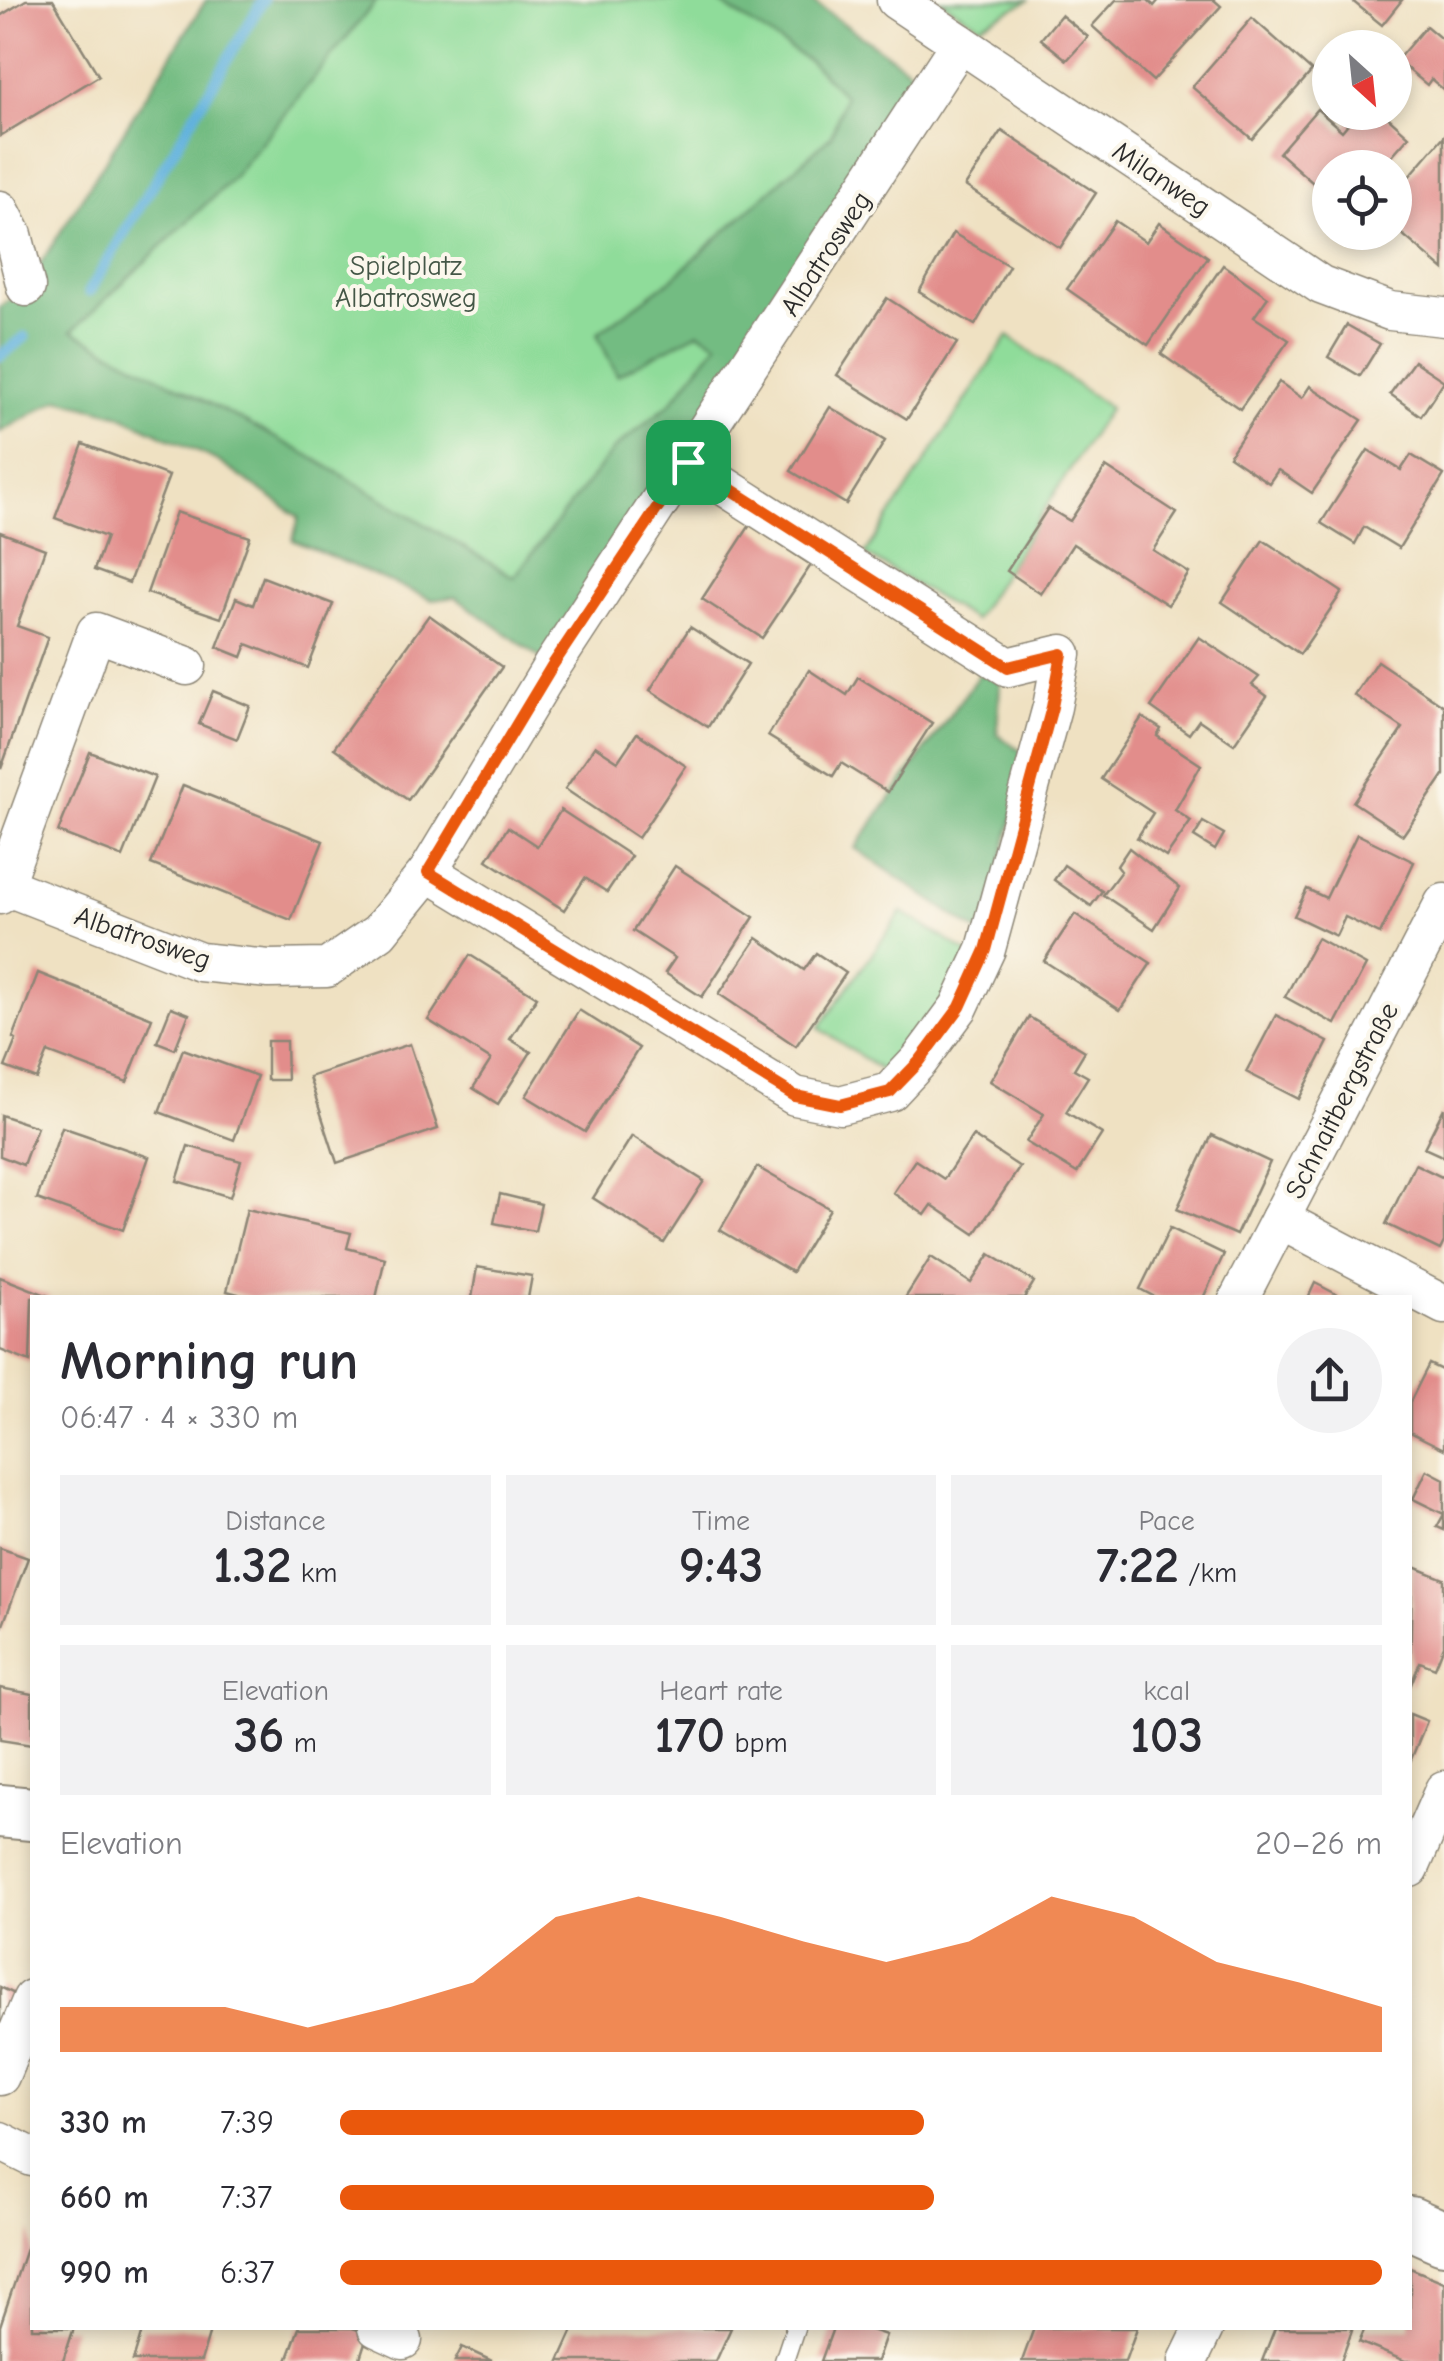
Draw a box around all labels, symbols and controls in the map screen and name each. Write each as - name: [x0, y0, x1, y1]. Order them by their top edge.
- north arrow: [1312, 30, 1412, 130]
- map controls: [1312, 30, 1412, 250]
- street label: Milanweg: [1106, 135, 1216, 223]
- button: locate: [1312, 150, 1412, 250]
- street label: Albatrosweg: [774, 185, 878, 322]
- park label: Spielplatz Albatrosweg: [335, 250, 477, 314]
- pin: [646, 420, 731, 505]
- icon: arrive: [661, 435, 716, 490]
- street label: Albatrosweg: [70, 900, 215, 976]
- street label: Schnaitbergstraße: [1279, 997, 1405, 1204]
- button: share: [1277, 1328, 1382, 1433]
- text: Morning run: [60, 1329, 358, 1393]
- text: 06:47 · 4 × 330 m: [60, 1399, 298, 1436]
- text: Distance: [225, 1505, 325, 1537]
- text: Time: [692, 1505, 750, 1537]
- text: Pace: [1138, 1505, 1195, 1537]
- text: 1.32: [213, 1537, 291, 1595]
- text: 9:43: [679, 1537, 763, 1595]
- text: 7:22: [1096, 1537, 1179, 1595]
- text: km: [291, 1557, 337, 1589]
- text: /km: [1179, 1557, 1237, 1589]
- text: Elevation: [222, 1675, 329, 1707]
- text: Heart rate: [659, 1675, 783, 1707]
- text: kcal: [1143, 1675, 1190, 1707]
- text: 36: [234, 1707, 284, 1765]
- text: 170: [654, 1707, 725, 1765]
- text: 103: [1130, 1707, 1203, 1765]
- text: m: [284, 1727, 317, 1759]
- text: bpm: [725, 1727, 788, 1759]
- text: Elevation: [60, 1825, 183, 1862]
- text: 20–26 m: [1255, 1825, 1382, 1862]
- text: 330 m: [60, 2104, 147, 2141]
- text: 7:39: [220, 2104, 274, 2141]
- text: 660 m: [60, 2179, 149, 2216]
- text: 7:37: [220, 2179, 272, 2216]
- text: 990 m: [60, 2254, 149, 2291]
- text: 6:37: [220, 2254, 274, 2291]

